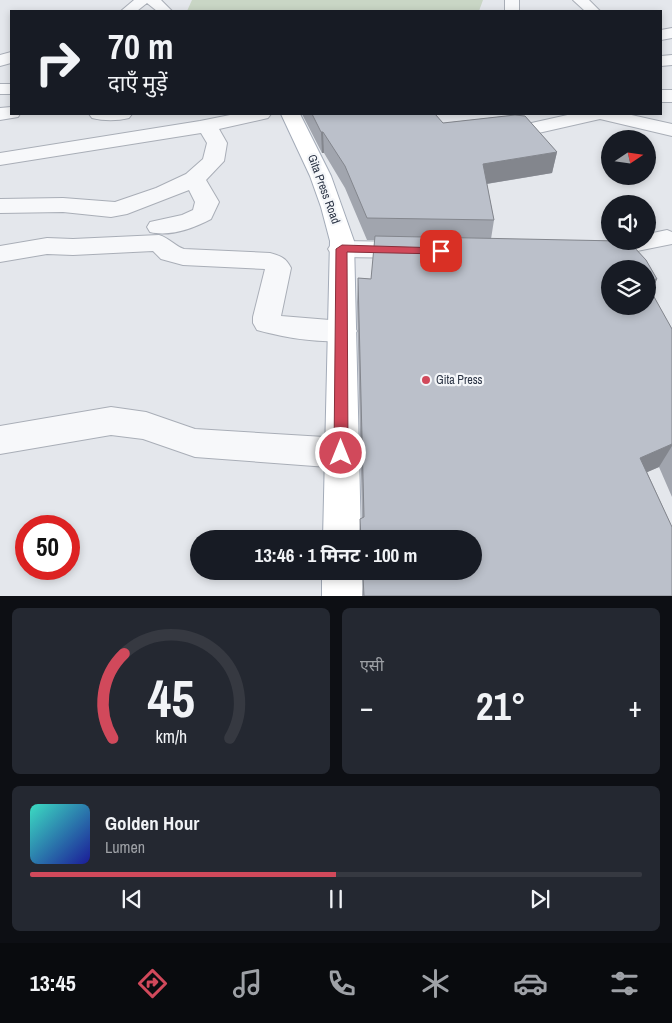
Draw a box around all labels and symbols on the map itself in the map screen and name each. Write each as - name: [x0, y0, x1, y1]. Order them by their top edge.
- north arrow: [601, 130, 656, 185]
- street label: Gita Press Road: [304, 152, 344, 226]
- pin: [420, 230, 462, 272]
- place label: Gita Press: [436, 372, 483, 388]
- marker: Gita Press: [420, 374, 432, 386]
- position arrow: [314, 426, 366, 478]
- speed limit sign: 50: [15, 515, 80, 580]

